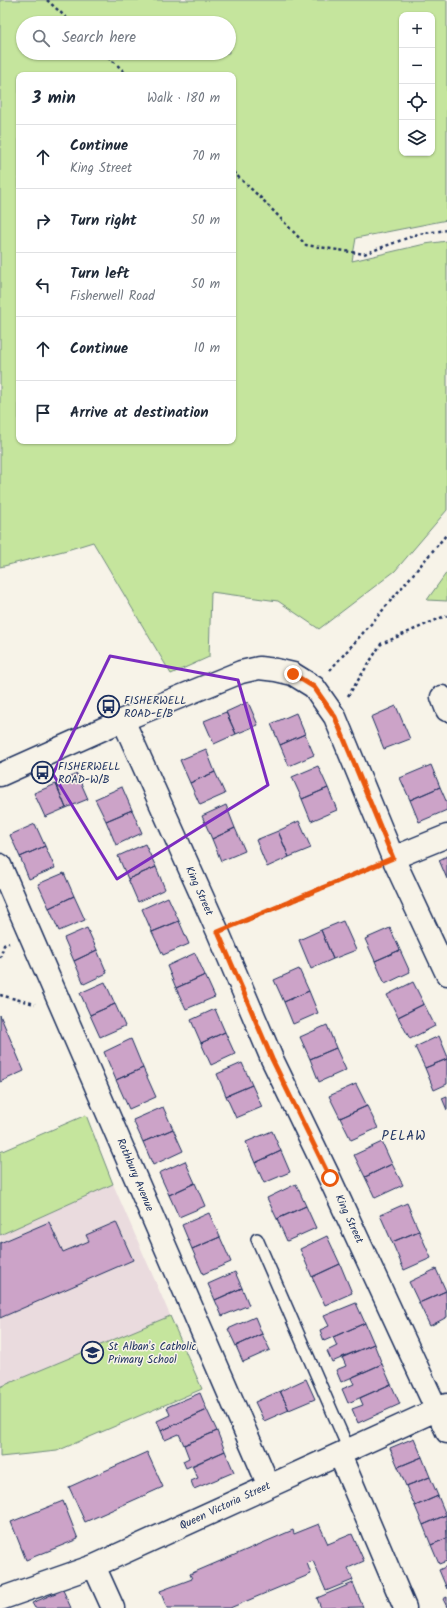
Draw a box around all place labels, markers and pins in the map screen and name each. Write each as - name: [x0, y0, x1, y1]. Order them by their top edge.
- place label: FISHERWELL ROAD-E/B: [124, 692, 186, 723]
- bus stop icon: FISHERWELL ROAD-E/B: [96, 694, 122, 720]
- place label: FISHERWELL ROAD-W/B: [58, 758, 120, 789]
- bus stop icon: FISHERWELL ROAD-W/B: [30, 760, 56, 786]
- place label: St Alban's Catholic Primary School: [108, 1338, 197, 1369]
- school or university icon: St Alban's Catholic Primary School: [80, 1340, 106, 1366]

